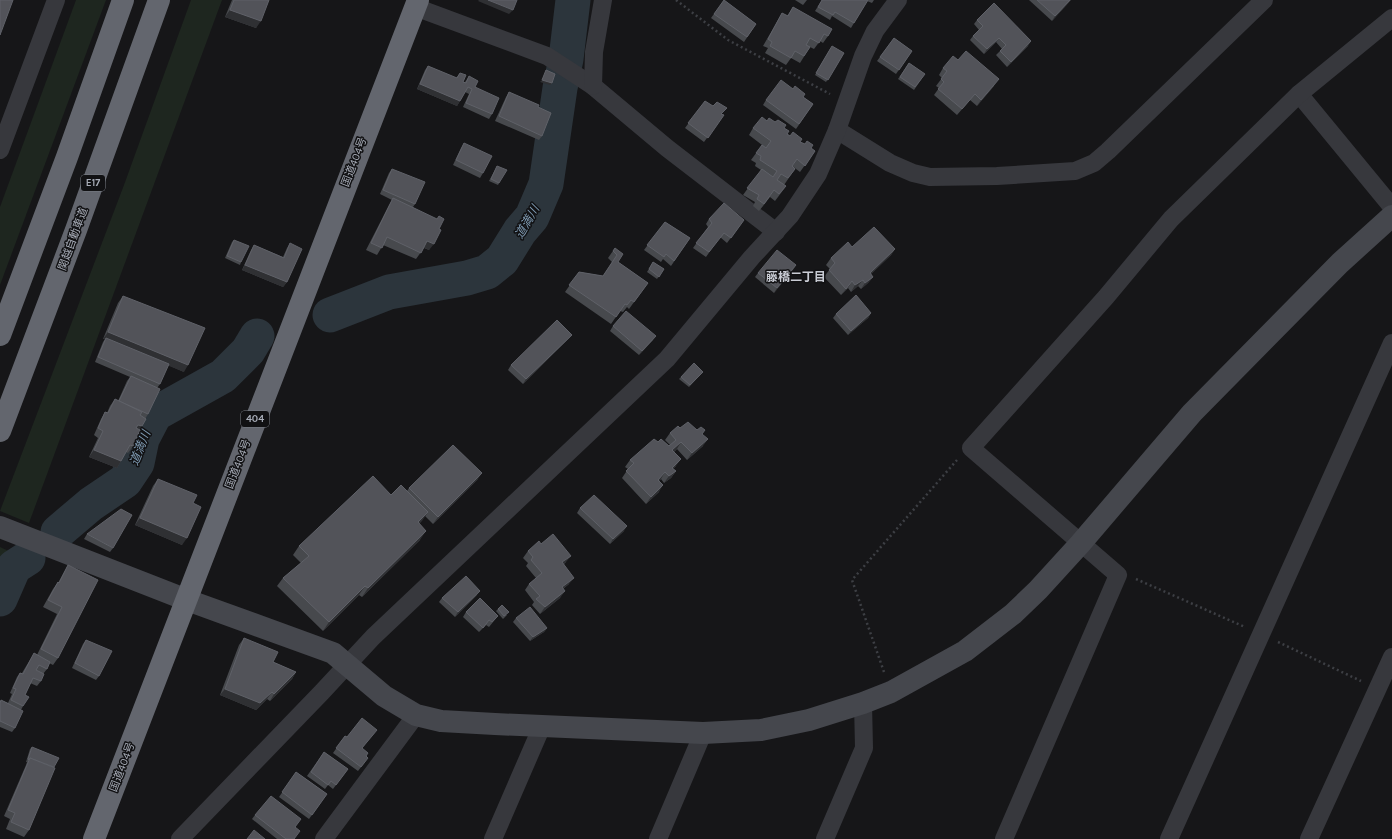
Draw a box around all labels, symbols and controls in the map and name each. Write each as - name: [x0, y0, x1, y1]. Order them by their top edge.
- street label: 国道404号: [339, 135, 369, 189]
- road number: E17: [81, 175, 105, 191]
- water label: 道満川: [512, 201, 543, 241]
- street label: 関越自動車道: [56, 206, 90, 272]
- district label: 藤橋二丁目: [766, 270, 826, 284]
- road number: 404: [241, 411, 269, 427]
- water label: 道満川: [127, 427, 154, 467]
- street label: 国道404号: [223, 437, 253, 491]
- street label: 国道404号: [107, 740, 137, 794]

